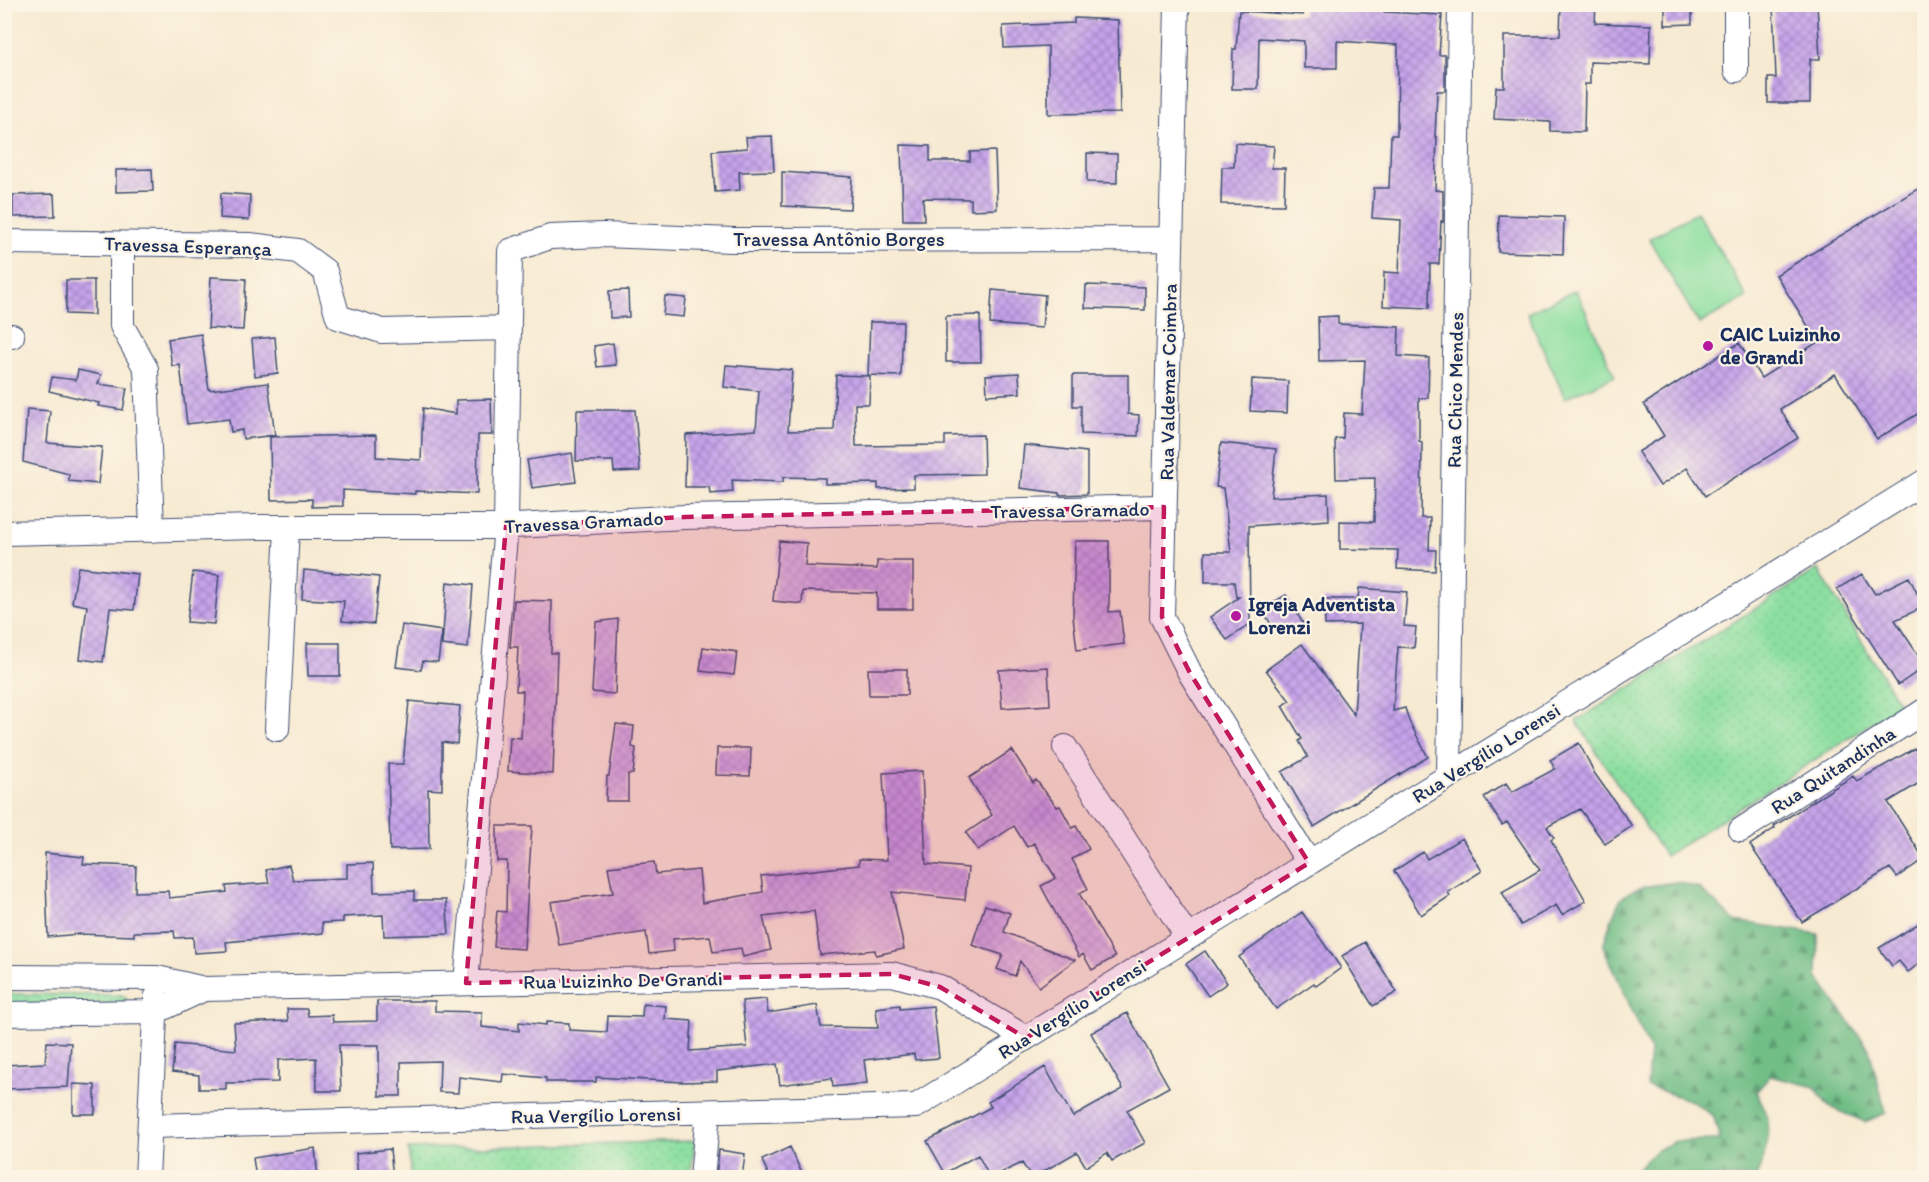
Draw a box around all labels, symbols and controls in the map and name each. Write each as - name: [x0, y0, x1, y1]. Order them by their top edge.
- street label: Travessa Antônio Borges: [733, 227, 945, 251]
- street label: Travessa Esperança: [104, 231, 273, 261]
- street label: Rua Valdemar Coimbra: [1154, 283, 1182, 481]
- street label: Rua Chico Mendes: [1442, 312, 1468, 468]
- place label: CAIC Luizinho de Grandi: [1720, 322, 1840, 369]
- marker: CAIC Luizinho de Grandi: [1701, 339, 1715, 353]
- street label: Travessa Gramado: [990, 497, 1150, 523]
- street label: Travessa Gramado: [504, 506, 664, 538]
- place label: Igreja Adventista Lorenzi: [1248, 592, 1395, 639]
- marker: Igreja Adventista Lorenzi: [1229, 609, 1243, 623]
- street label: Rua Vergílio Lorensi: [1408, 698, 1564, 808]
- street label: Rua Quitandinha: [1766, 720, 1900, 819]
- street label: Rua Vergílio Lorensi: [994, 954, 1150, 1064]
- street label: Rua Luizinho De Grandi: [523, 966, 723, 994]
- street label: Rua Vergílio Lorensi: [511, 1102, 681, 1128]

